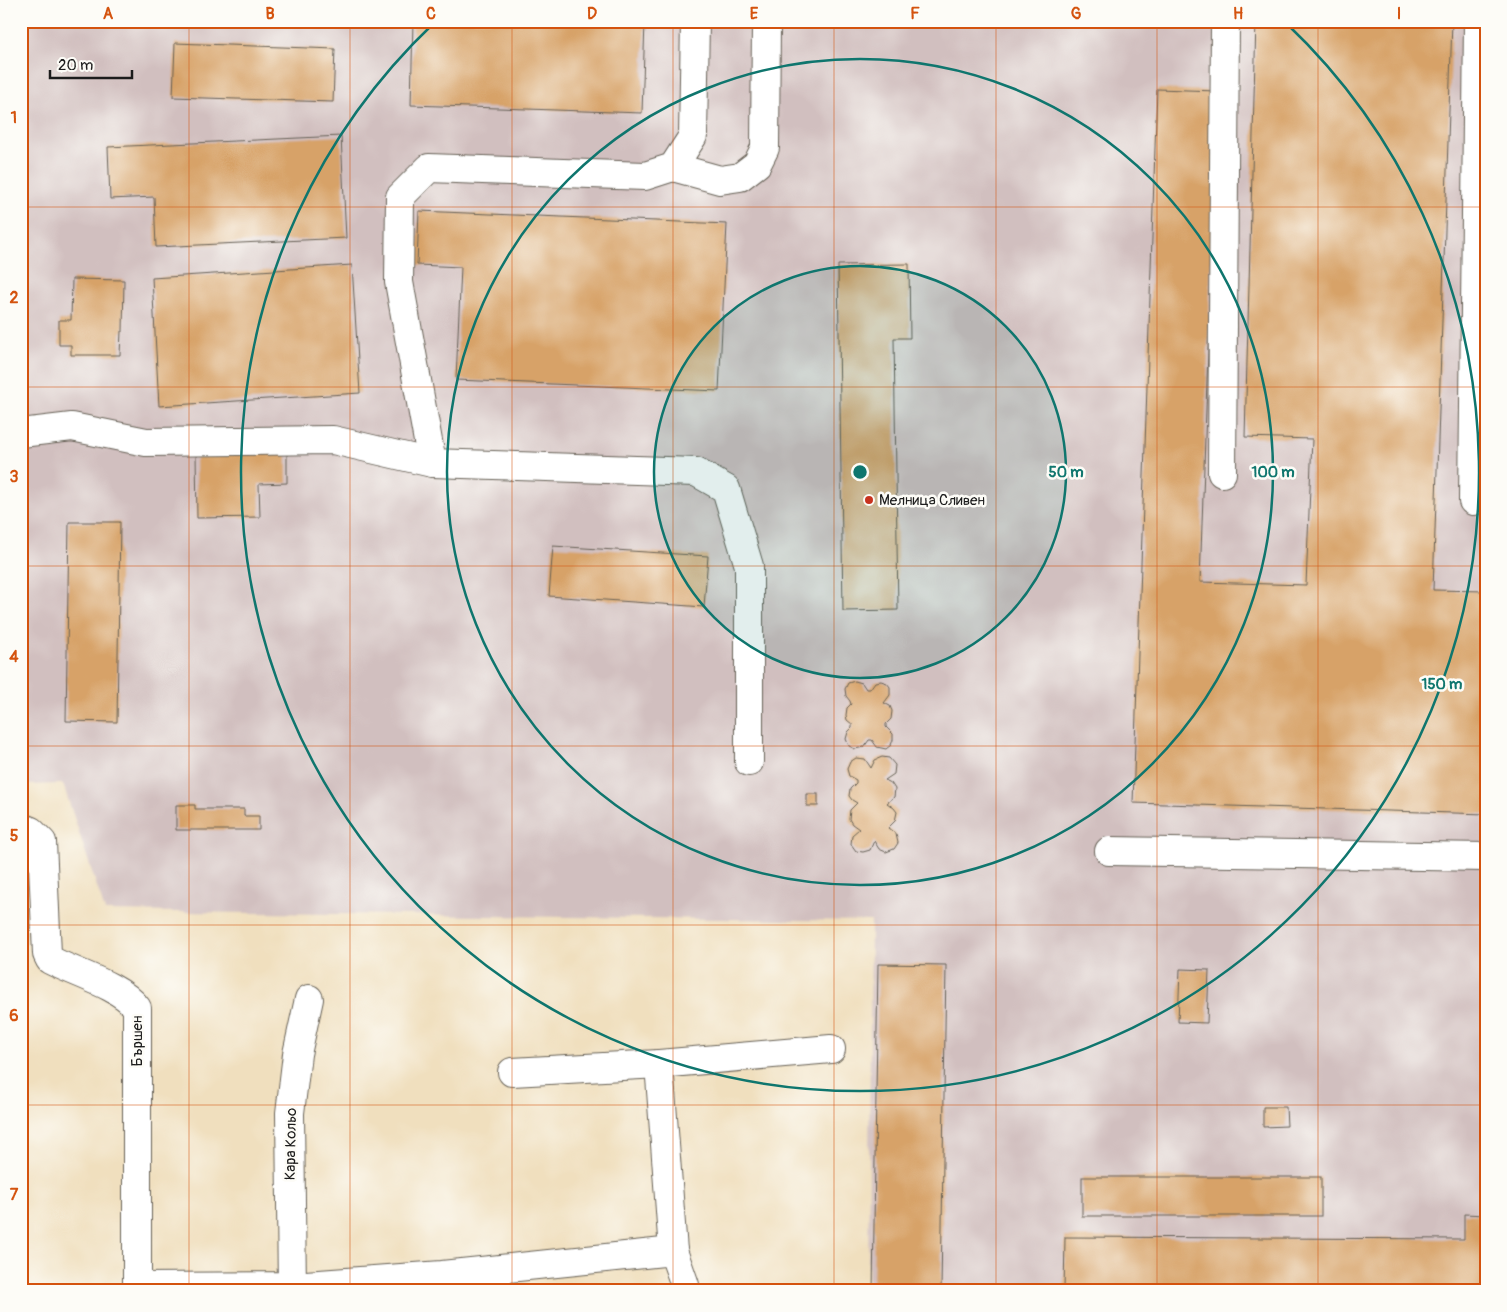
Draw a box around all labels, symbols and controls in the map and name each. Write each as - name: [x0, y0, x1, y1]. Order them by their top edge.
- text: A: [103, 4, 114, 24]
- text: B: [265, 4, 275, 24]
- text: C: [426, 4, 436, 24]
- text: D: [587, 4, 597, 24]
- text: E: [750, 4, 759, 24]
- text: F: [910, 4, 920, 24]
- text: G: [1071, 4, 1082, 24]
- text: H: [1233, 4, 1243, 24]
- text: I: [1397, 4, 1401, 24]
- scale bar: [50, 48, 132, 80]
- text: 20 m: [58, 56, 93, 75]
- text: 1: [11, 108, 17, 128]
- text: 2: [10, 288, 19, 308]
- centre of rings: [851, 463, 869, 481]
- text: 50 m: [1049, 463, 1083, 482]
- text: 100 m: [1252, 463, 1294, 482]
- text: 3: [10, 467, 19, 487]
- place label: Мелница Сливен: [879, 491, 985, 510]
- marker: Мелница Сливен: [863, 494, 875, 506]
- text: 4: [9, 647, 19, 667]
- text: 150 m: [1422, 675, 1462, 694]
- text: 5: [10, 826, 19, 846]
- text: 6: [9, 1006, 19, 1026]
- street label: Бършен: [128, 1016, 147, 1066]
- street label: Кара Кольо: [281, 1108, 301, 1180]
- text: 7: [10, 1185, 19, 1205]

